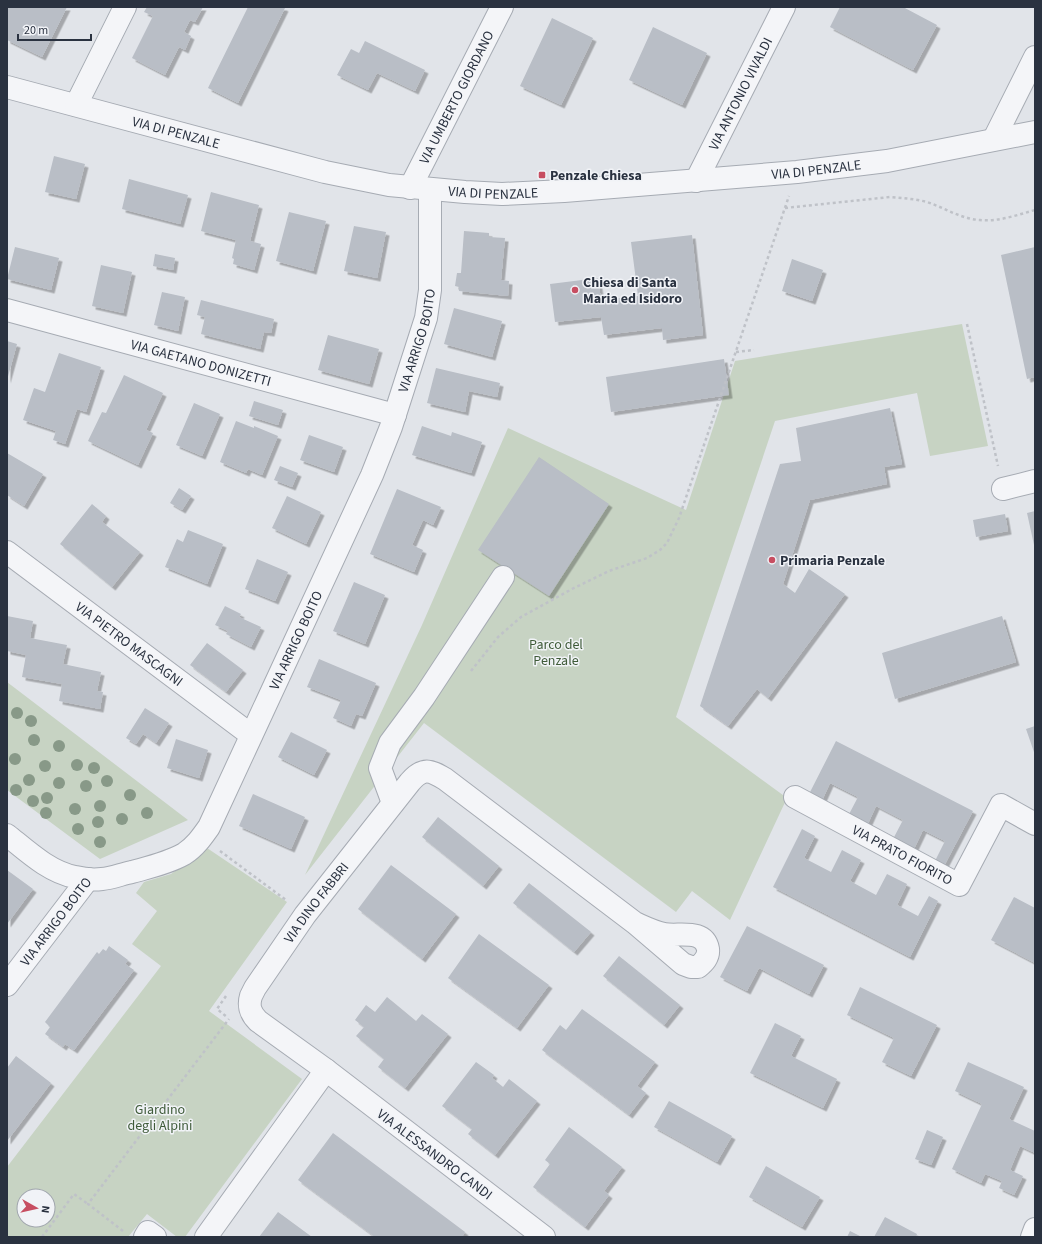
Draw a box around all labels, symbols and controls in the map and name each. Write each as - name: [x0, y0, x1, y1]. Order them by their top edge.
- scale bar: [18, 16, 91, 42]
- text: 20 m: [24, 22, 48, 39]
- street label: VIA UMBERTO GIORDANO: [415, 27, 499, 168]
- street label: VIA ANTONIO VIVALDI: [704, 34, 778, 154]
- street label: VIA DI PENZALE: [130, 112, 222, 154]
- street label: VIA DI PENZALE: [771, 155, 862, 185]
- place label: Penzale Chiesa: [550, 166, 642, 186]
- marker: Penzale Chiesa: [537, 170, 547, 180]
- street label: VIA DI PENZALE: [447, 181, 539, 205]
- place label: Chiesa di Santa Maria ed Isidoro: [583, 273, 682, 309]
- marker: Chiesa di Santa Maria ed Isidoro: [570, 285, 580, 295]
- street label: VIA ARRIGO BOITO: [394, 287, 441, 395]
- street label: VIA GAETANO DONIZETTI: [128, 335, 273, 392]
- place label: Primaria Penzale: [780, 551, 885, 571]
- marker: Primaria Penzale: [767, 555, 777, 565]
- street label: VIA ARRIGO BOITO: [265, 588, 328, 693]
- street label: VIA PIETRO MASCAGNI: [71, 598, 187, 692]
- park label: Parco del Penzale: [529, 635, 583, 671]
- street label: VIA PRATO FIORITO: [848, 820, 956, 891]
- street label: VIA DINO FABBRI: [280, 858, 354, 948]
- street label: VIA ARRIGO BOITO: [16, 873, 97, 971]
- park label: Giardino degli Alpini: [128, 1100, 192, 1136]
- street label: VIA ALESSANDRO CANDI: [372, 1105, 496, 1205]
- north arrow: [16, 1188, 56, 1228]
- text: N: [37, 1205, 53, 1214]

